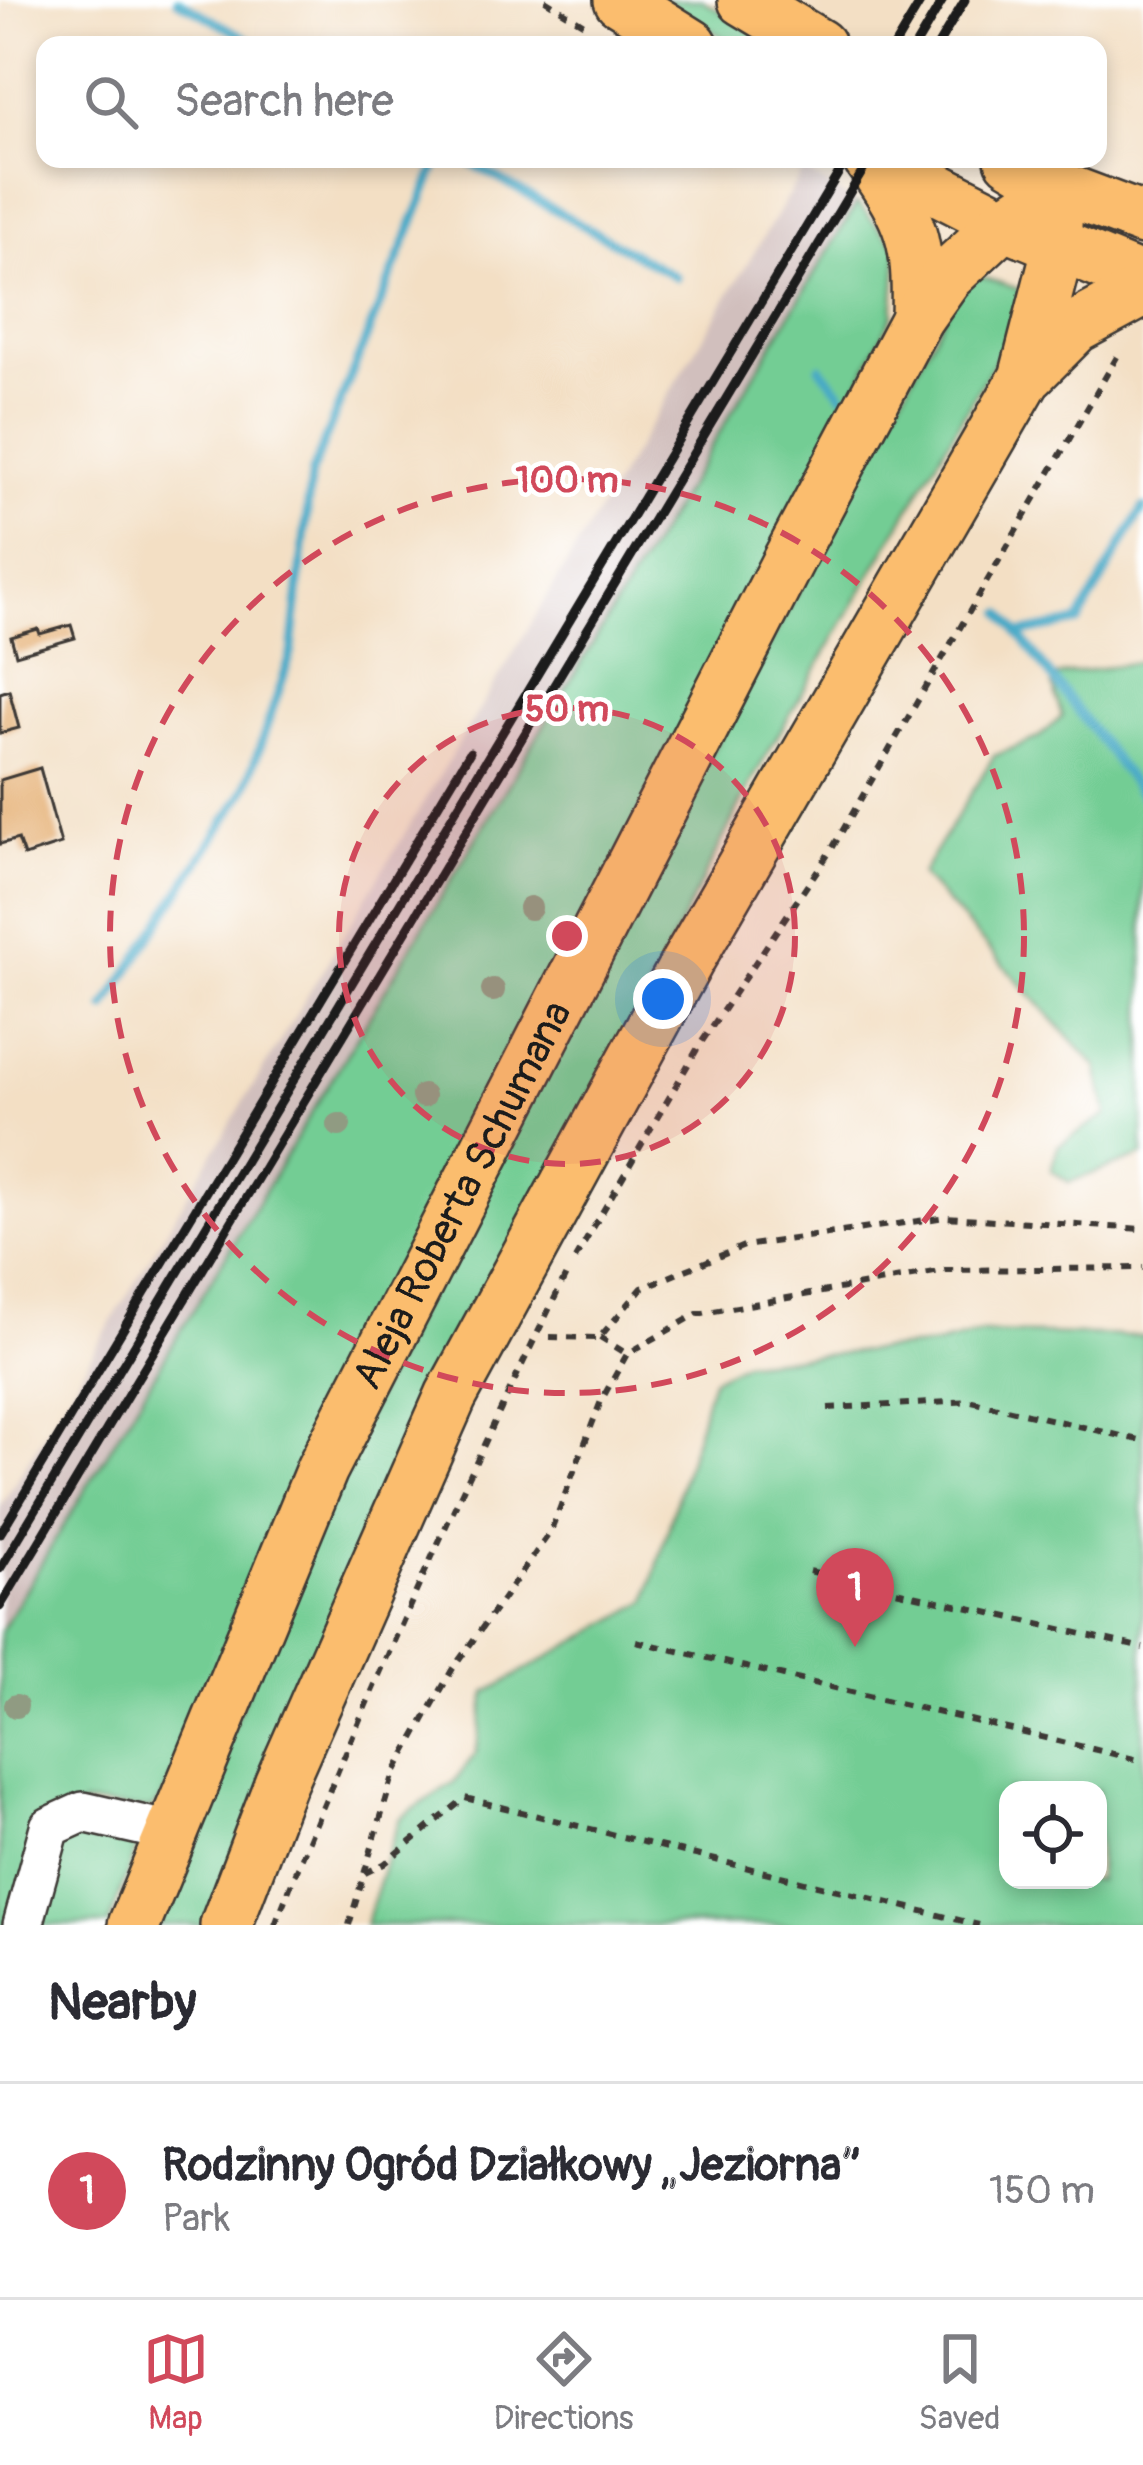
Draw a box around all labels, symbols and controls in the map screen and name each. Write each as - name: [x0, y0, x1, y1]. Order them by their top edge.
- search box: [36, 36, 1107, 168]
- icon: search: [78, 69, 144, 135]
- text: Search here: [174, 74, 394, 130]
- text: 100 m: [515, 458, 619, 503]
- text: 50 m: [525, 687, 609, 732]
- centre of rings: [546, 915, 588, 957]
- your location: [633, 969, 693, 1029]
- street label: Aleja Roberta Schumana: [341, 992, 584, 1398]
- pin: 1: [816, 1548, 894, 1647]
- map controls: [999, 1781, 1107, 1889]
- button: locate: [999, 1781, 1107, 1889]
- text: Nearby: [48, 1971, 196, 2035]
- text: Rodzinny Ogród Działkowy „Jeziorna”: [162, 2138, 860, 2194]
- text: 1: [79, 2166, 95, 2215]
- text: 150 m: [989, 2166, 1095, 2215]
- text: Park: [162, 2194, 230, 2243]
- tab: Map: [143, 2326, 209, 2439]
- tab: Directions: [494, 2326, 634, 2439]
- tab: Saved: [919, 2326, 1000, 2439]

